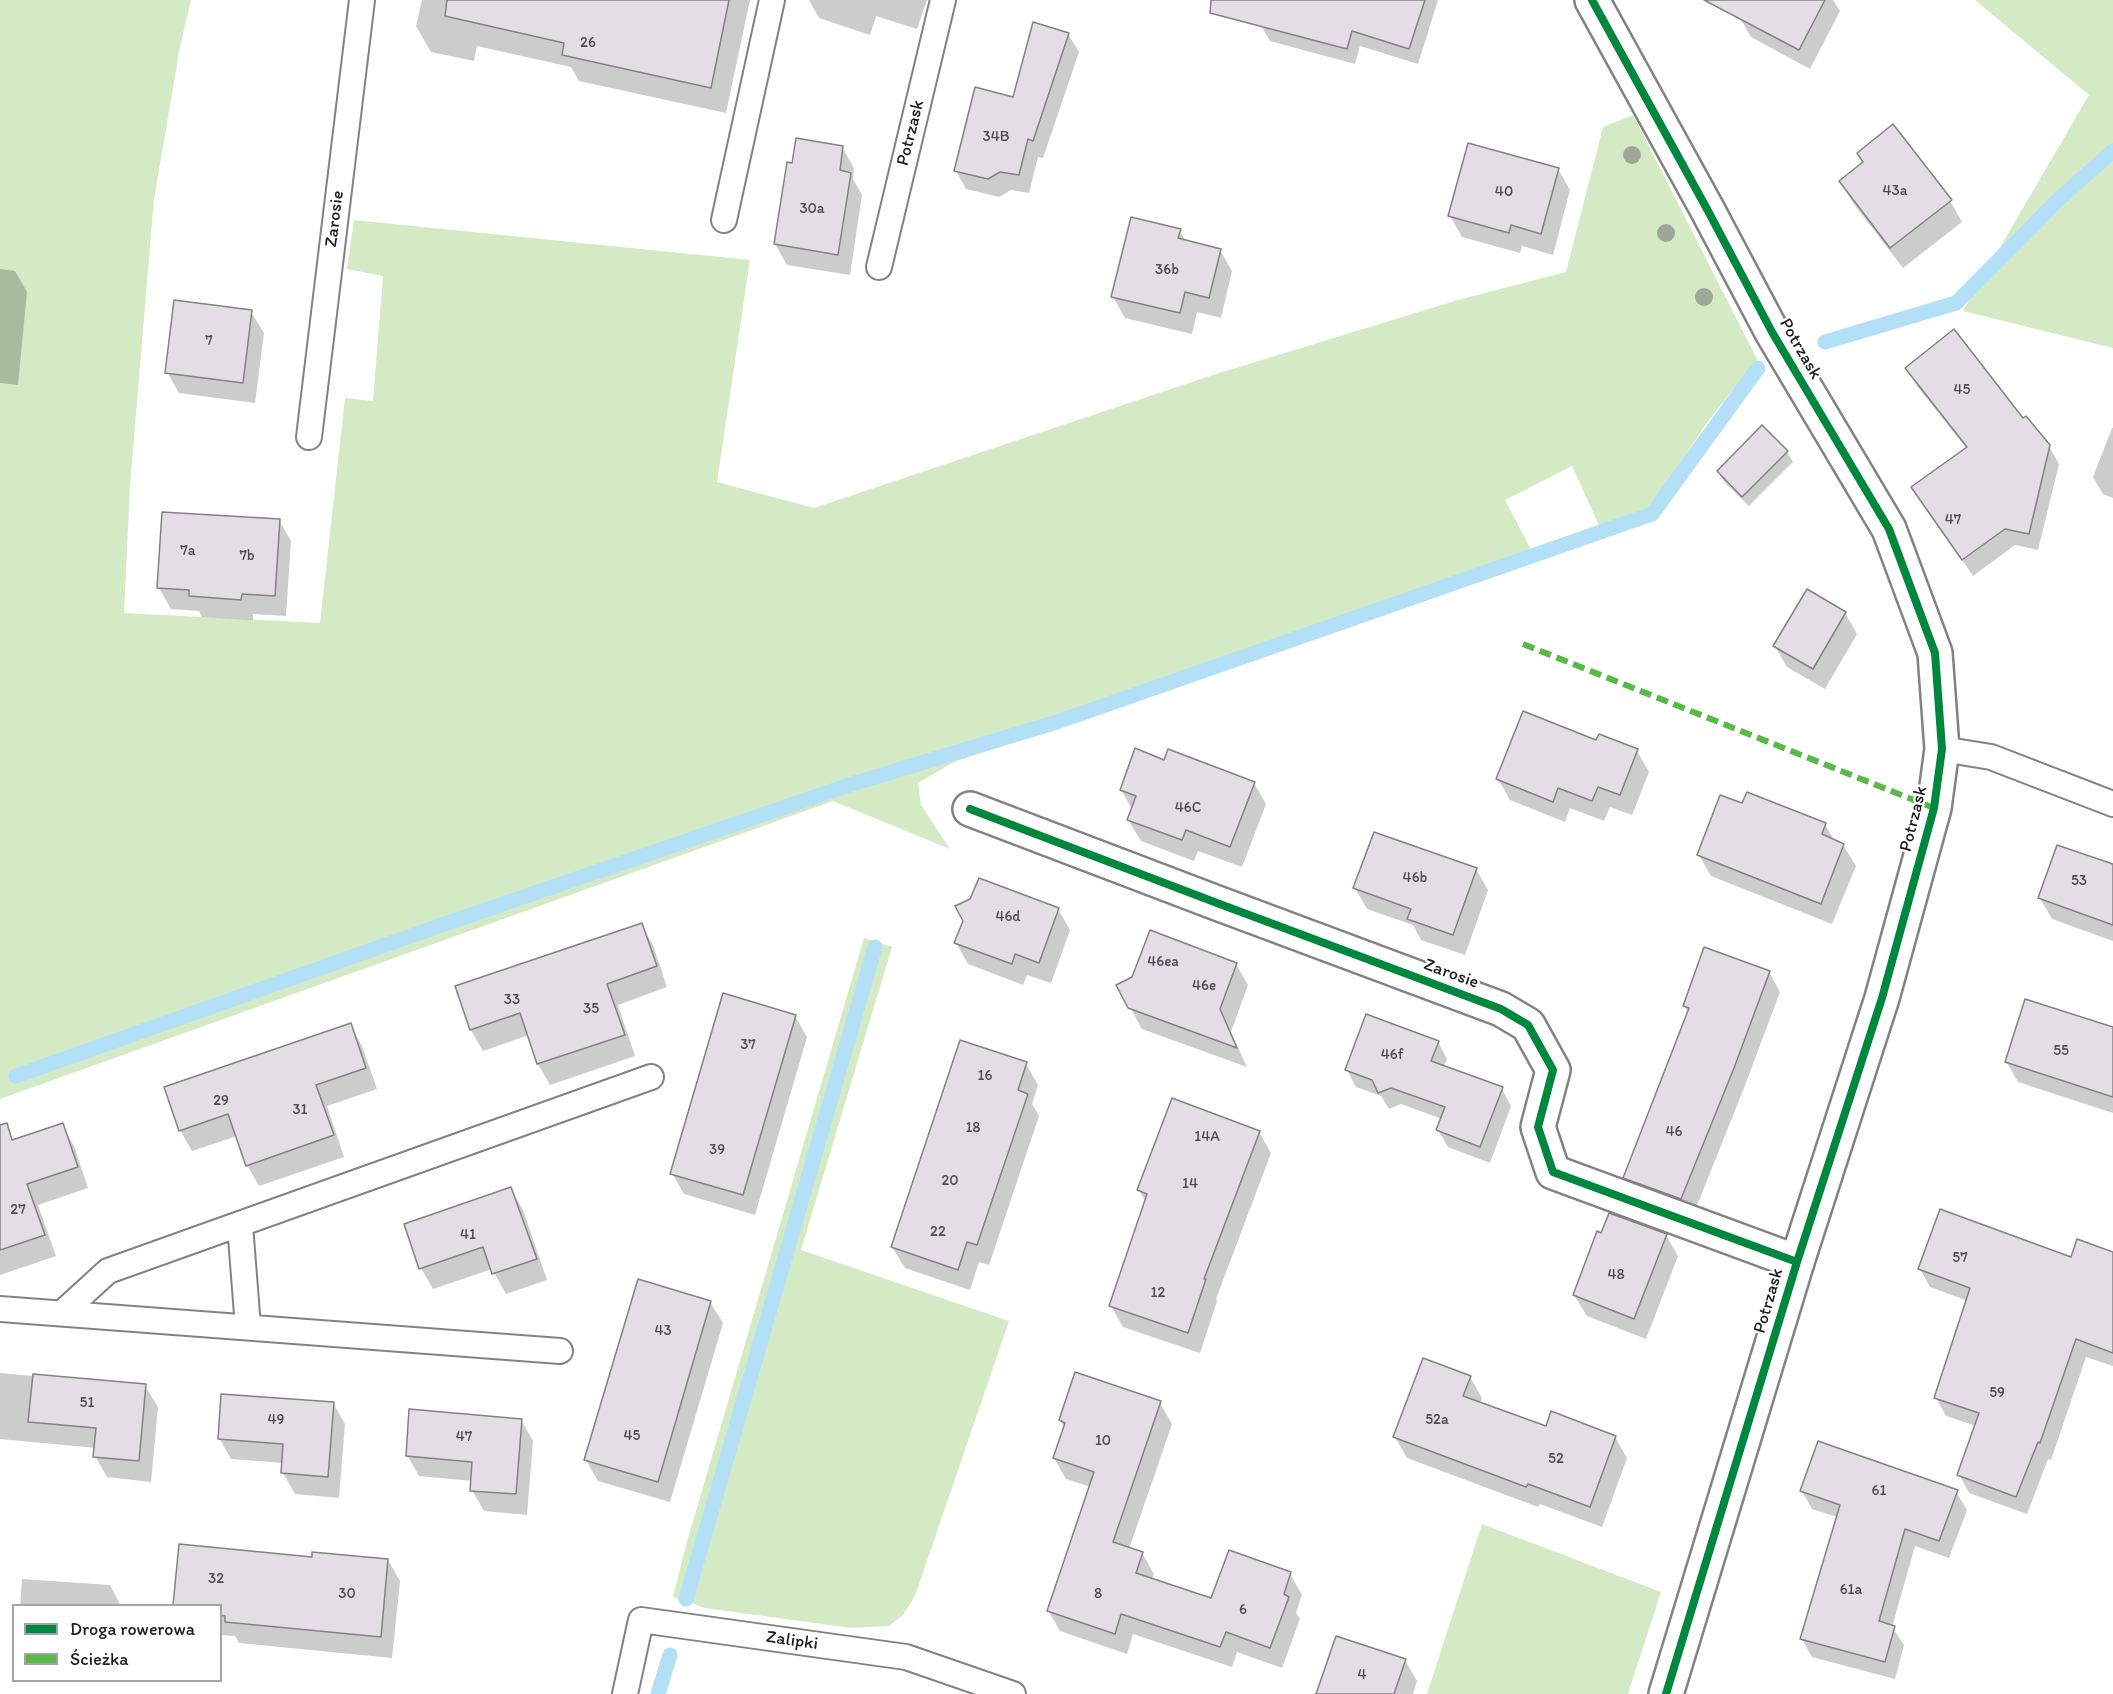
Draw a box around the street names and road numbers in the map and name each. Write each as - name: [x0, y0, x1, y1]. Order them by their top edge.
- street label: Potrzask: [892, 98, 930, 168]
- street label: Zarosie: [321, 189, 349, 249]
- street label: Potrzask: [1774, 315, 1826, 383]
- street label: Potrzask: [1895, 784, 1933, 854]
- street label: Zarosie: [1420, 954, 1482, 994]
- street label: Potrzask: [1749, 1266, 1789, 1336]
- street label: Zalipki: [765, 1627, 819, 1655]

